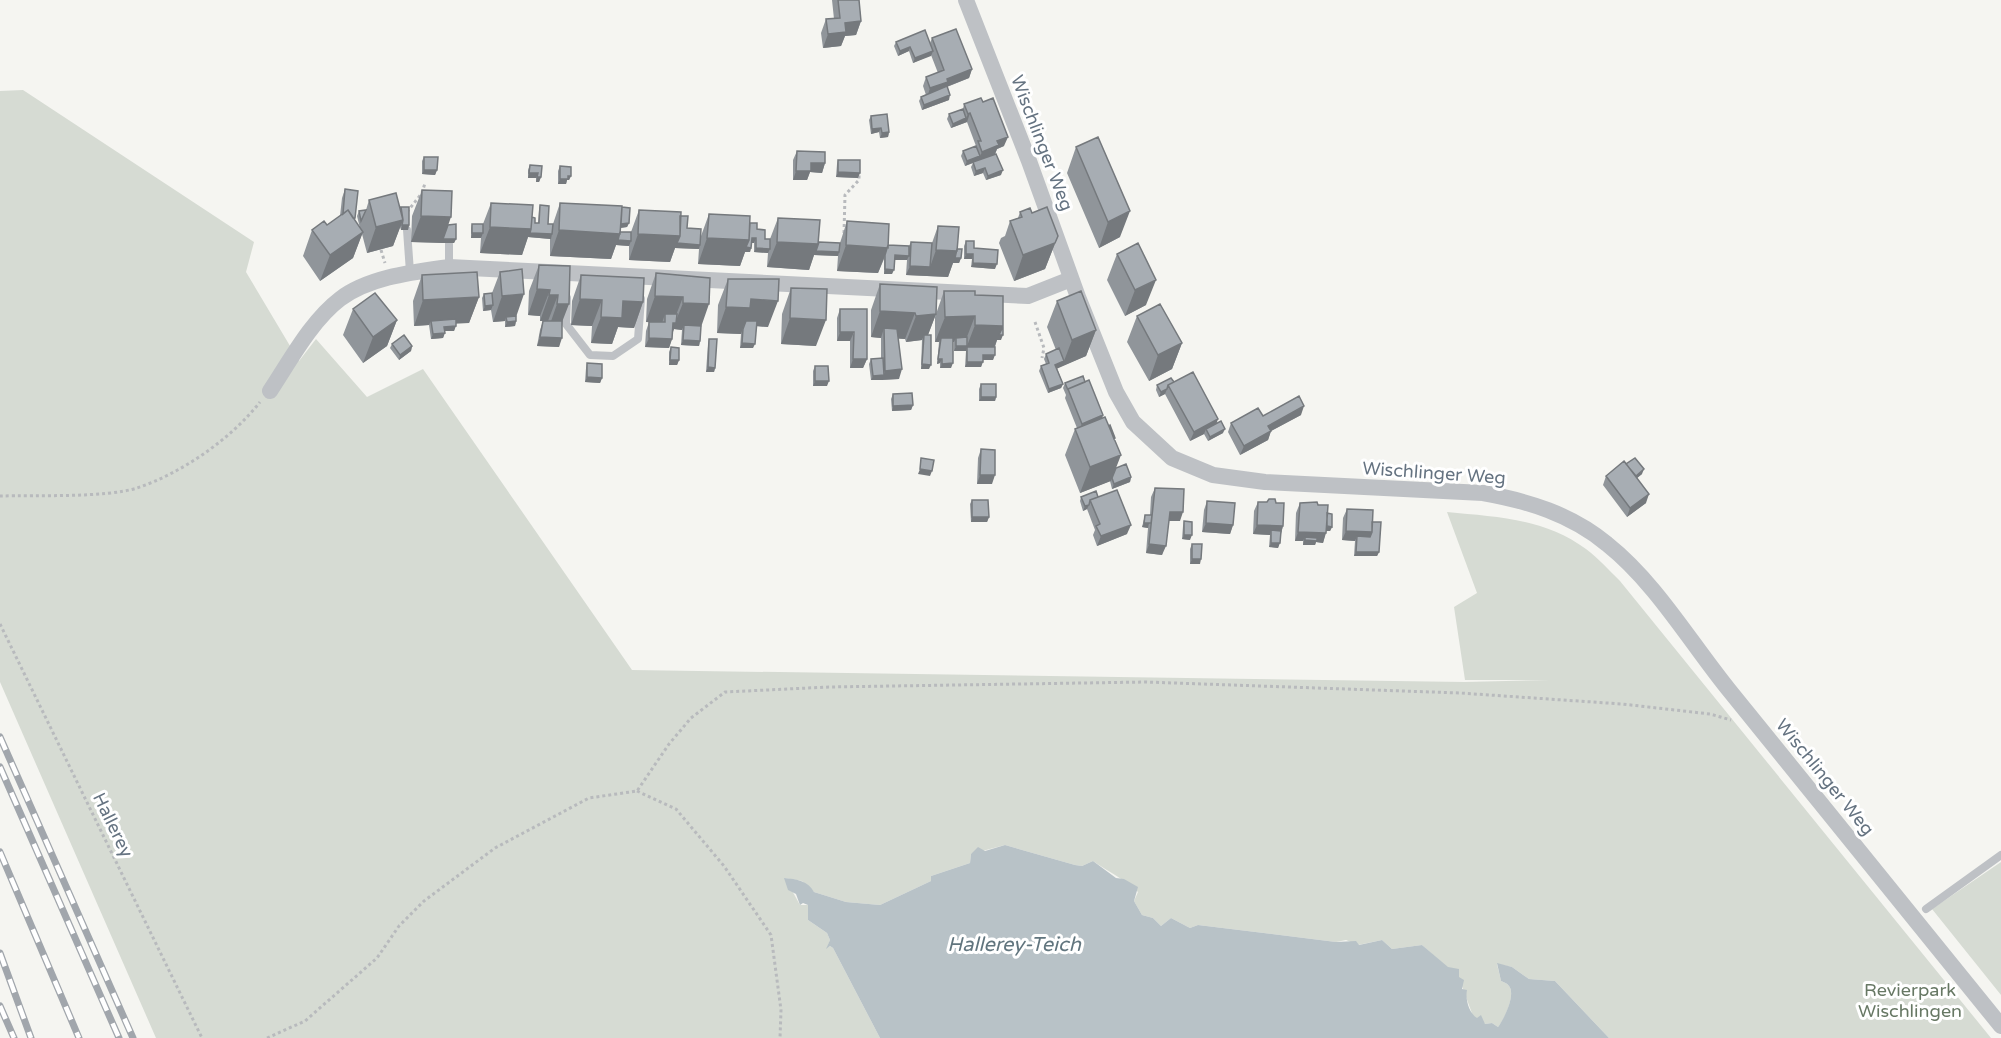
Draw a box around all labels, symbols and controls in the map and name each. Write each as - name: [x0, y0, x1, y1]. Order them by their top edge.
- street label: Wischlinger Weg: [1006, 72, 1078, 214]
- street label: Wischlinger Weg: [1362, 457, 1506, 489]
- street label: Wischlinger Weg: [1771, 714, 1879, 840]
- street label: Hallerey: [88, 789, 138, 861]
- water label: Hallerey-Teich: [947, 933, 1082, 957]
- park label: Revierpark Wischlingen: [1858, 979, 1962, 1022]

